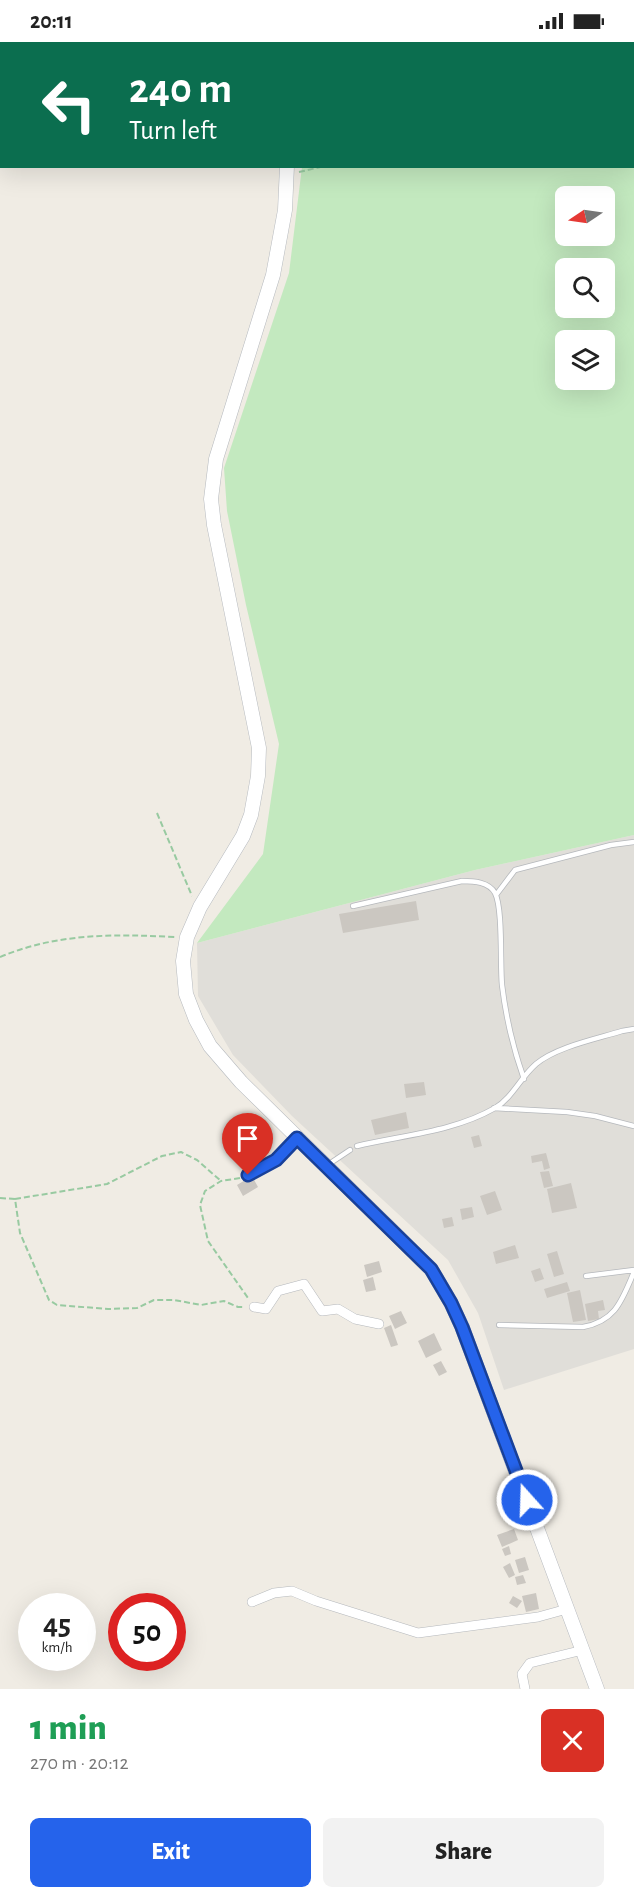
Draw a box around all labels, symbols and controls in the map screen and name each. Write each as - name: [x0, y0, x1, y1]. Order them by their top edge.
- text: 20:11: [30, 10, 73, 32]
- icon: left: [30, 66, 108, 144]
- text: 240 m: [129, 68, 232, 110]
- text: Turn left: [129, 117, 217, 144]
- north arrow: [555, 186, 615, 246]
- map controls: [555, 186, 615, 390]
- button: search: [555, 258, 615, 318]
- button: layers: [555, 330, 615, 390]
- pin: [222, 1113, 273, 1175]
- icon: arrive: [231, 1122, 264, 1155]
- position arrow: [495, 1468, 559, 1532]
- speed limit sign: 50: [108, 1593, 186, 1671]
- text: 45: [43, 1610, 71, 1640]
- text: km/h: [42, 1640, 72, 1655]
- button: close: [541, 1709, 604, 1772]
- text: 1 min: [30, 1710, 107, 1746]
- text: 270 m · 20:12: [30, 1753, 129, 1773]
- button: Exit: [30, 1818, 311, 1887]
- button: Share: [323, 1818, 604, 1887]

